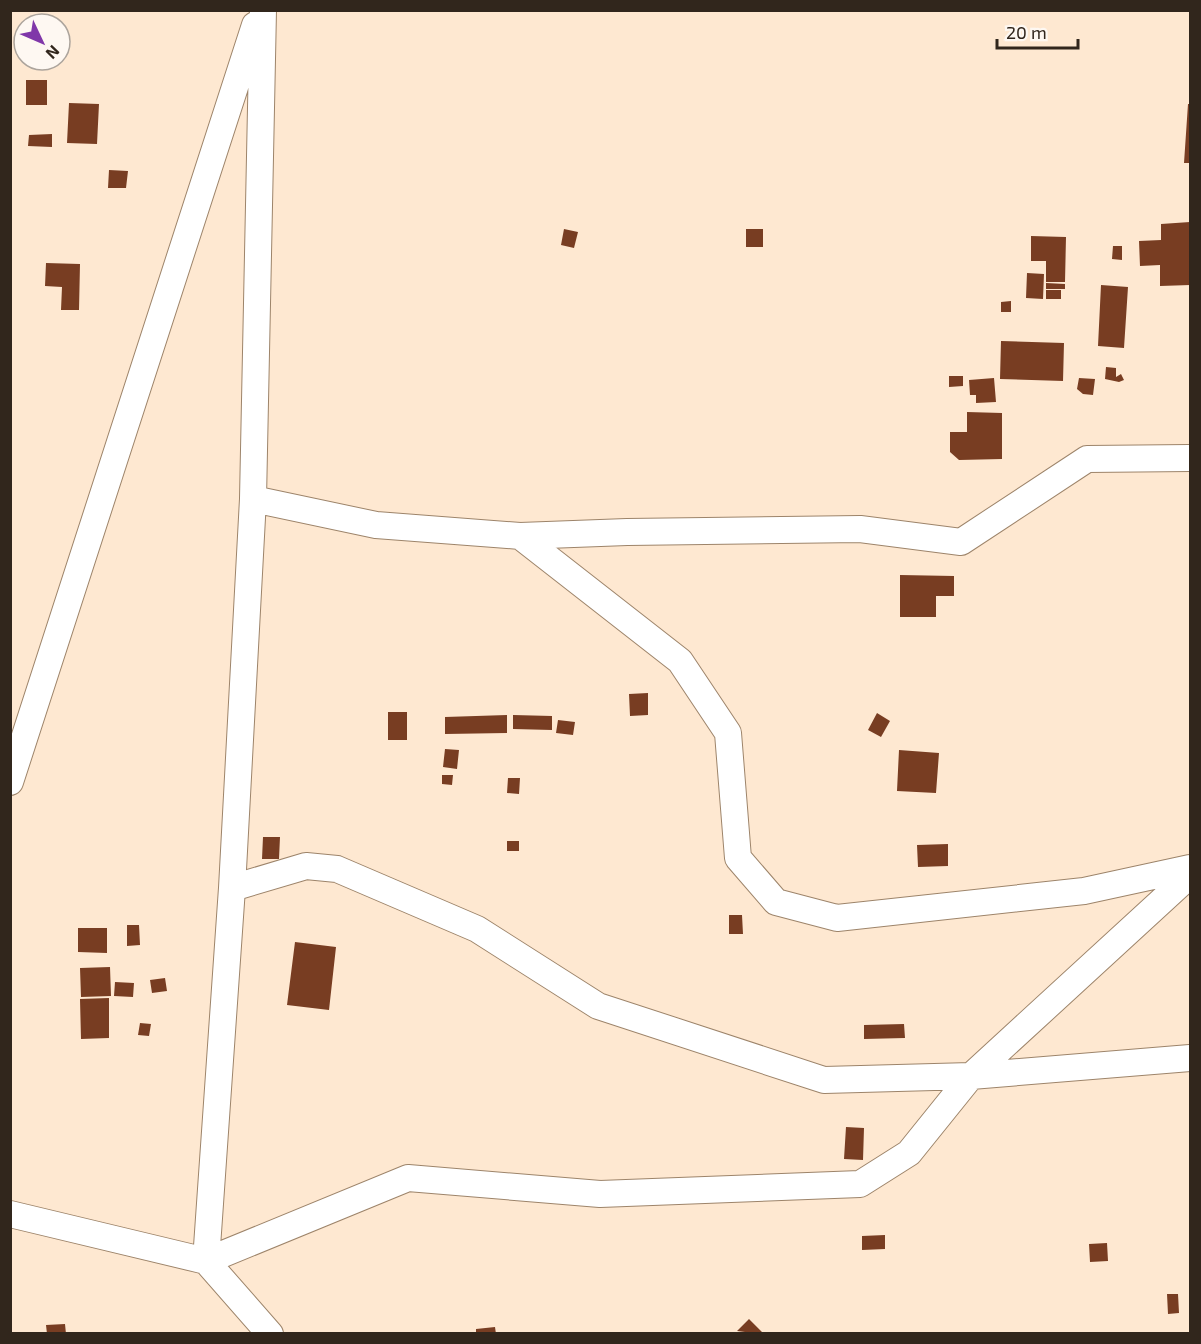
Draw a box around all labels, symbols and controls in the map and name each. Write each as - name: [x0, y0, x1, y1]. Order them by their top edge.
- north arrow: [12, 12, 72, 72]
- scale bar: [997, 12, 1078, 50]
- text: 20 m: [1006, 21, 1047, 43]
- text: N: [42, 42, 64, 64]

